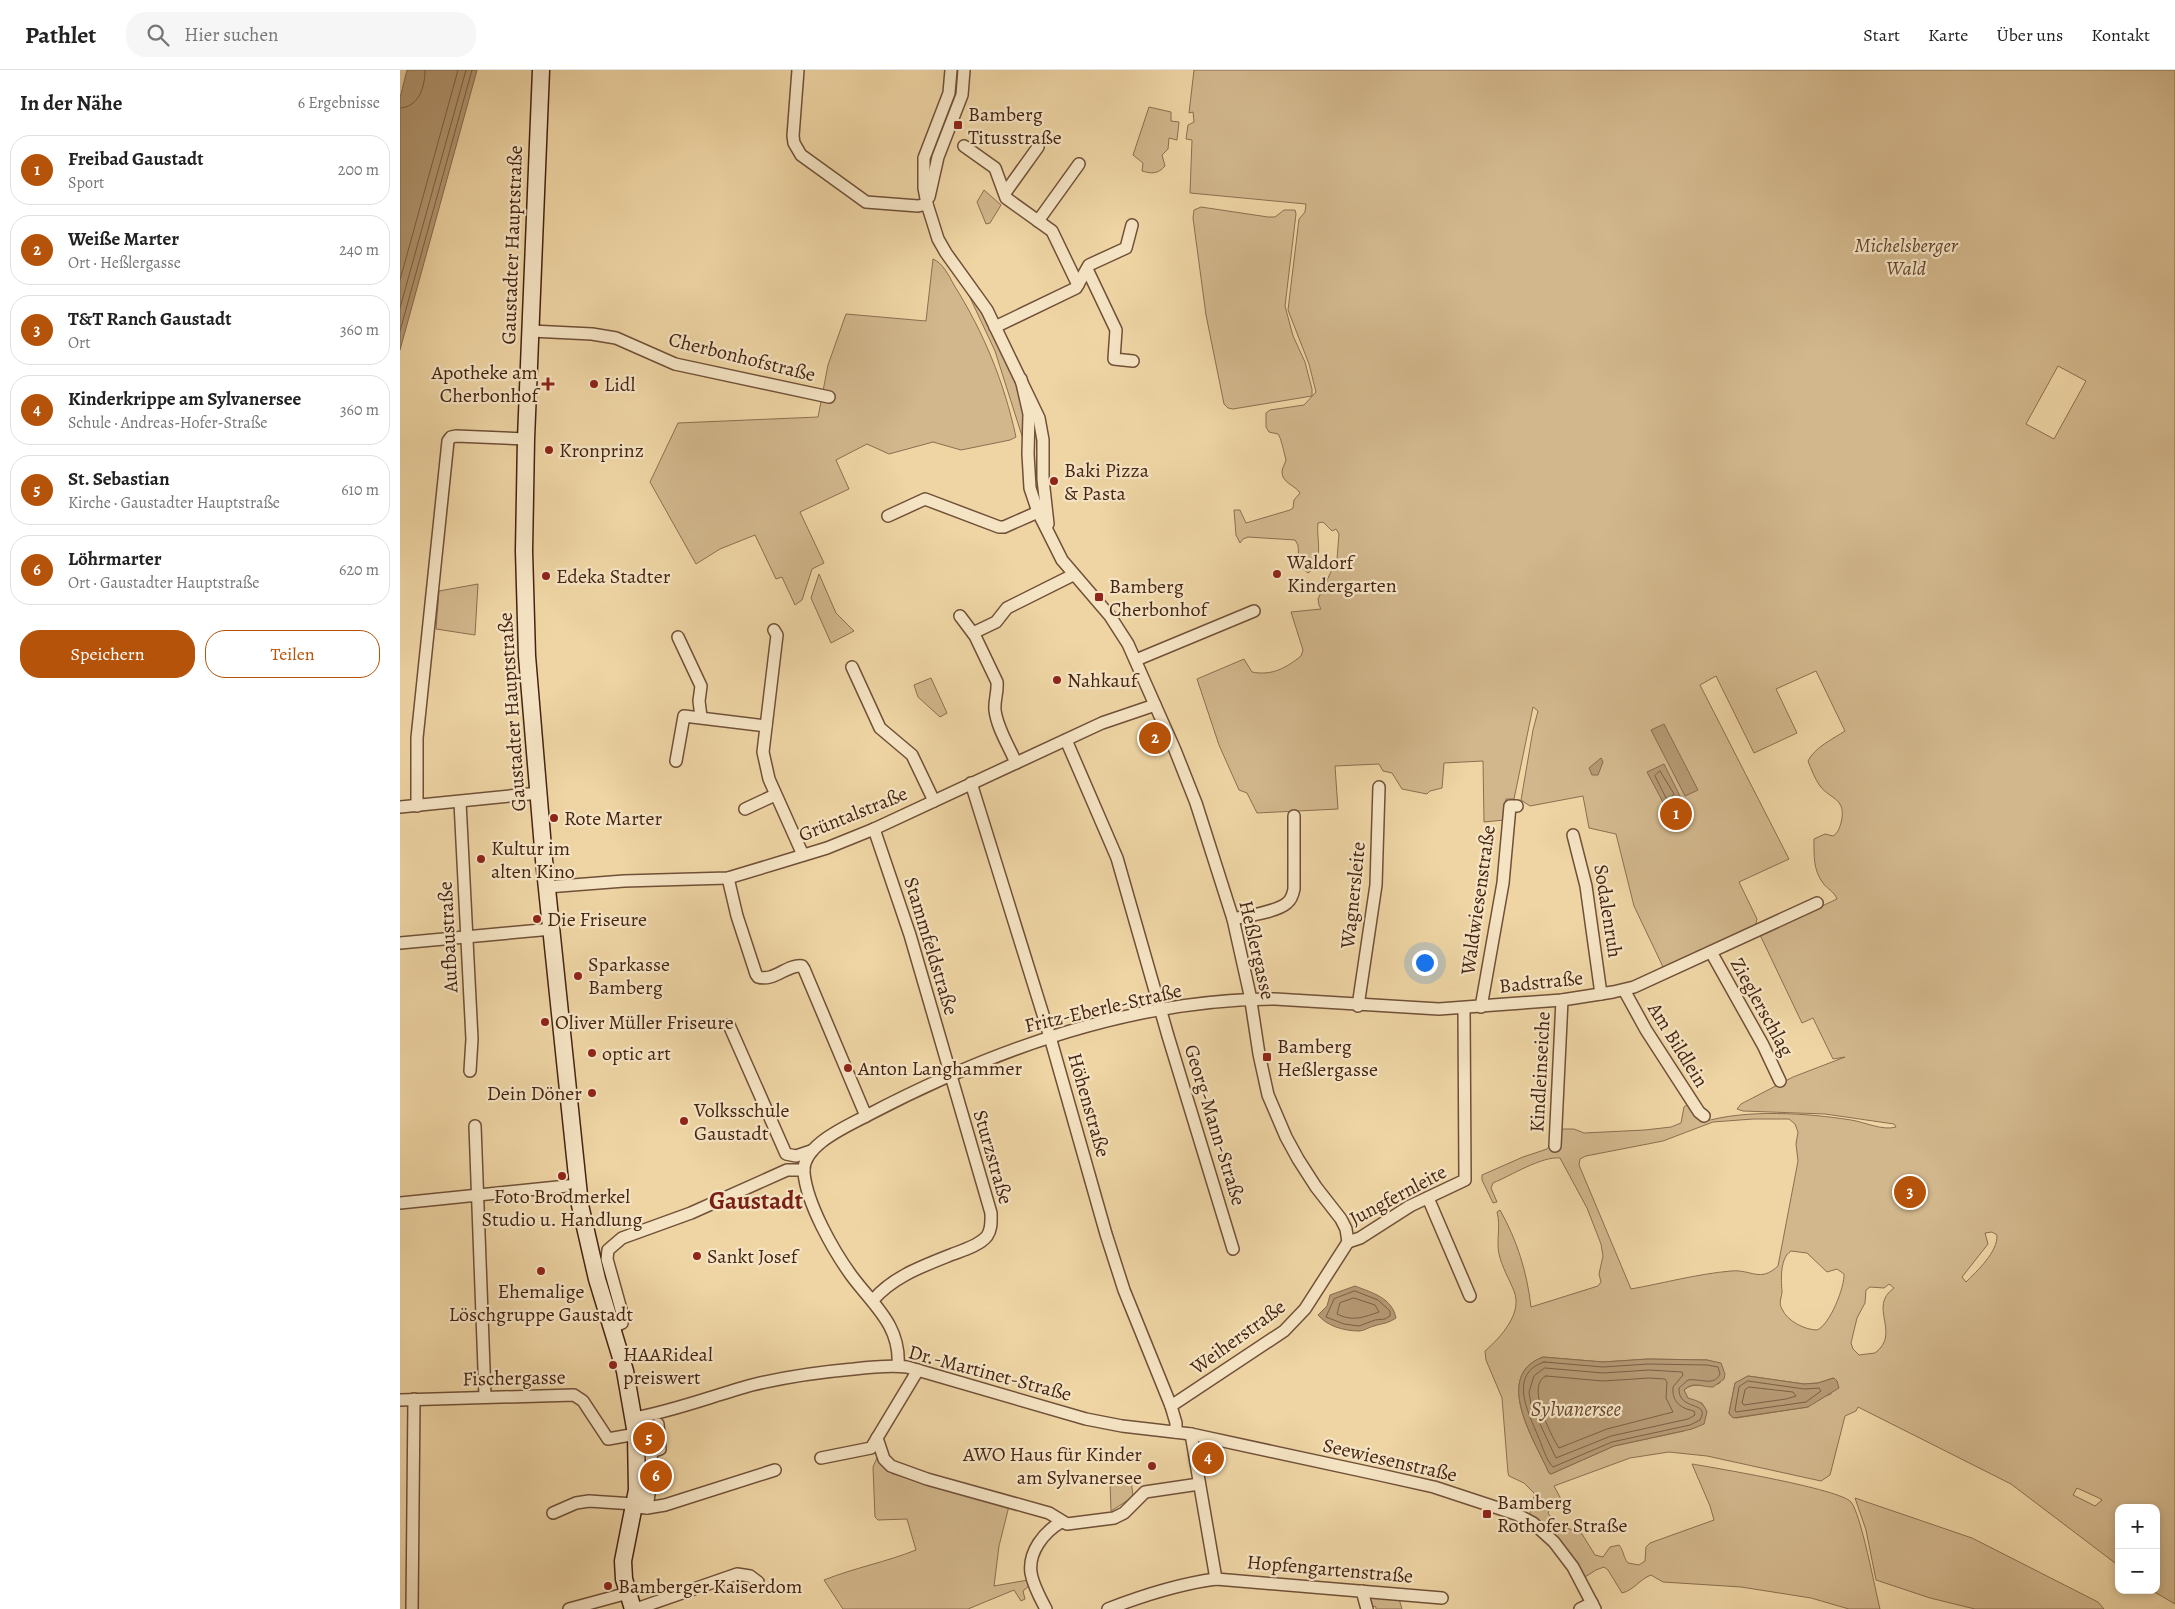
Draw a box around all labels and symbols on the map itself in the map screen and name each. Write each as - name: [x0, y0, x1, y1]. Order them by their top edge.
- place label: Bamberg Titusstraße: [968, 101, 1062, 151]
- marker: Bamberg Titusstraße: [952, 119, 964, 131]
- street label: Gaustadter Hauptstraße: [495, 145, 529, 345]
- park label: Michelsberger Wald: [1854, 232, 1959, 282]
- street label: Cherbonhofstraße: [666, 326, 818, 388]
- place label: Apotheke am Cherbonhof: [431, 359, 541, 409]
- place label: Lidl: [604, 371, 636, 398]
- marker: Apotheke am Cherbonhof: [542, 378, 554, 390]
- marker: Lidl: [588, 378, 600, 390]
- place label: Kronprinz: [559, 437, 644, 464]
- marker: Kronprinz: [543, 444, 555, 456]
- place label: Baki Pizza & Pasta: [1064, 457, 1150, 507]
- marker: Baki Pizza & Pasta: [1048, 475, 1060, 487]
- place label: Waldorf Kindergarten: [1286, 549, 1397, 599]
- place label: Edeka Stadter: [556, 563, 671, 590]
- marker: Waldorf Kindergarten: [1271, 568, 1283, 580]
- marker: Edeka Stadter: [540, 570, 552, 582]
- place label: Bamberg Cherbonhof: [1109, 573, 1211, 623]
- marker: Bamberg Cherbonhof: [1093, 591, 1105, 603]
- street label: Gaustadter Hauptstraße: [492, 612, 532, 812]
- place label: Nahkauf: [1067, 667, 1141, 694]
- marker: Nahkauf: [1051, 674, 1063, 686]
- pin: 2: [1139, 719, 1171, 757]
- street label: Grüntalstraße: [794, 780, 912, 848]
- pin: 1: [1660, 795, 1692, 833]
- place label: Rote Marter: [564, 805, 662, 832]
- marker: Rote Marter: [548, 812, 560, 824]
- street label: Waldwiesenstraße: [1454, 823, 1502, 978]
- place label: Kultur im alten Kino: [491, 835, 575, 885]
- street label: Wagnersleite: [1334, 840, 1372, 951]
- marker: Kultur im alten Kino: [475, 853, 487, 865]
- street label: Sodalenruh: [1587, 862, 1629, 960]
- street label: Stammfeldstraße: [897, 874, 965, 1018]
- street label: Aufbaustraße: [432, 881, 464, 994]
- street label: Heßlergasse: [1232, 898, 1282, 1002]
- place label: Die Friseure: [547, 906, 647, 933]
- marker: Die Friseure: [531, 913, 543, 925]
- your location: [1412, 950, 1438, 976]
- place label: Sparkasse Bamberg: [588, 951, 670, 1001]
- street label: Zieglerschlag: [1724, 953, 1800, 1061]
- street label: Badstraße: [1498, 964, 1584, 1000]
- marker: Sparkasse Bamberg: [572, 970, 584, 982]
- street label: Fritz-Eberle-Straße: [1022, 977, 1184, 1039]
- street label: Am Bildlein: [1641, 997, 1715, 1093]
- place label: Oliver Müller Friseure: [555, 1009, 734, 1036]
- street label: Kindleinseiche: [1523, 1011, 1557, 1133]
- marker: Oliver Müller Friseure: [539, 1016, 551, 1028]
- place label: Bamberg Heßlergasse: [1277, 1033, 1378, 1083]
- place label: optic art: [602, 1040, 671, 1067]
- street label: Georg-Mann-Straße: [1178, 1041, 1252, 1209]
- marker: optic art: [586, 1047, 598, 1059]
- street label: Höhenstraße: [1061, 1050, 1117, 1160]
- marker: Bamberg Heßlergasse: [1261, 1051, 1273, 1063]
- place label: Anton Langhammer: [857, 1055, 1022, 1082]
- marker: Anton Langhammer: [842, 1062, 854, 1074]
- place label: Dein Döner: [487, 1080, 582, 1107]
- marker: Dein Döner: [586, 1087, 598, 1099]
- place label: Volksschule Gaustadt: [693, 1097, 789, 1147]
- street label: Sturzstraße: [967, 1107, 1019, 1207]
- marker: Volksschule Gaustadt: [678, 1115, 690, 1127]
- street label: Jungfernleite: [1345, 1158, 1451, 1232]
- marker: Foto Brodmerkel Studio u. Handlung: [556, 1170, 568, 1182]
- pin: 3: [1894, 1173, 1926, 1211]
- place label: Foto Brodmerkel Studio u. Handlung: [481, 1183, 643, 1233]
- district label: Gaustadt: [709, 1184, 804, 1218]
- place label: Sankt Josef: [707, 1243, 801, 1270]
- marker: Sankt Josef: [691, 1250, 703, 1262]
- marker: Ehemalige Löschgruppe Gaustadt: [535, 1265, 547, 1277]
- place label: Ehemalige Löschgruppe Gaustadt: [449, 1278, 634, 1328]
- street label: Weiherstraße: [1184, 1293, 1291, 1381]
- street label: Dr.-Martinet-Straße: [905, 1338, 1075, 1408]
- place label: HAARideal preiswert: [623, 1341, 713, 1391]
- marker: HAARideal preiswert: [607, 1359, 619, 1371]
- street label: Fischergasse: [462, 1364, 566, 1392]
- water label: Sylvanersee: [1531, 1395, 1622, 1423]
- pin: 5: [633, 1419, 665, 1457]
- street label: Seewiesenstraße: [1320, 1431, 1460, 1489]
- pin: 4: [1192, 1439, 1224, 1477]
- place label: AWO Haus für Kinder am Sylvanersee: [962, 1441, 1142, 1491]
- pin: 6: [640, 1457, 672, 1495]
- marker: AWO Haus für Kinder am Sylvanersee: [1146, 1460, 1158, 1472]
- place label: Bamberg Rothofer Straße: [1497, 1489, 1627, 1539]
- marker: Bamberg Rothofer Straße: [1481, 1508, 1493, 1520]
- street label: Hopfengartenstraße: [1246, 1548, 1414, 1590]
- place label: Bamberger Kaiserdom: [618, 1573, 803, 1600]
- marker: Bamberger Kaiserdom: [602, 1580, 614, 1592]

